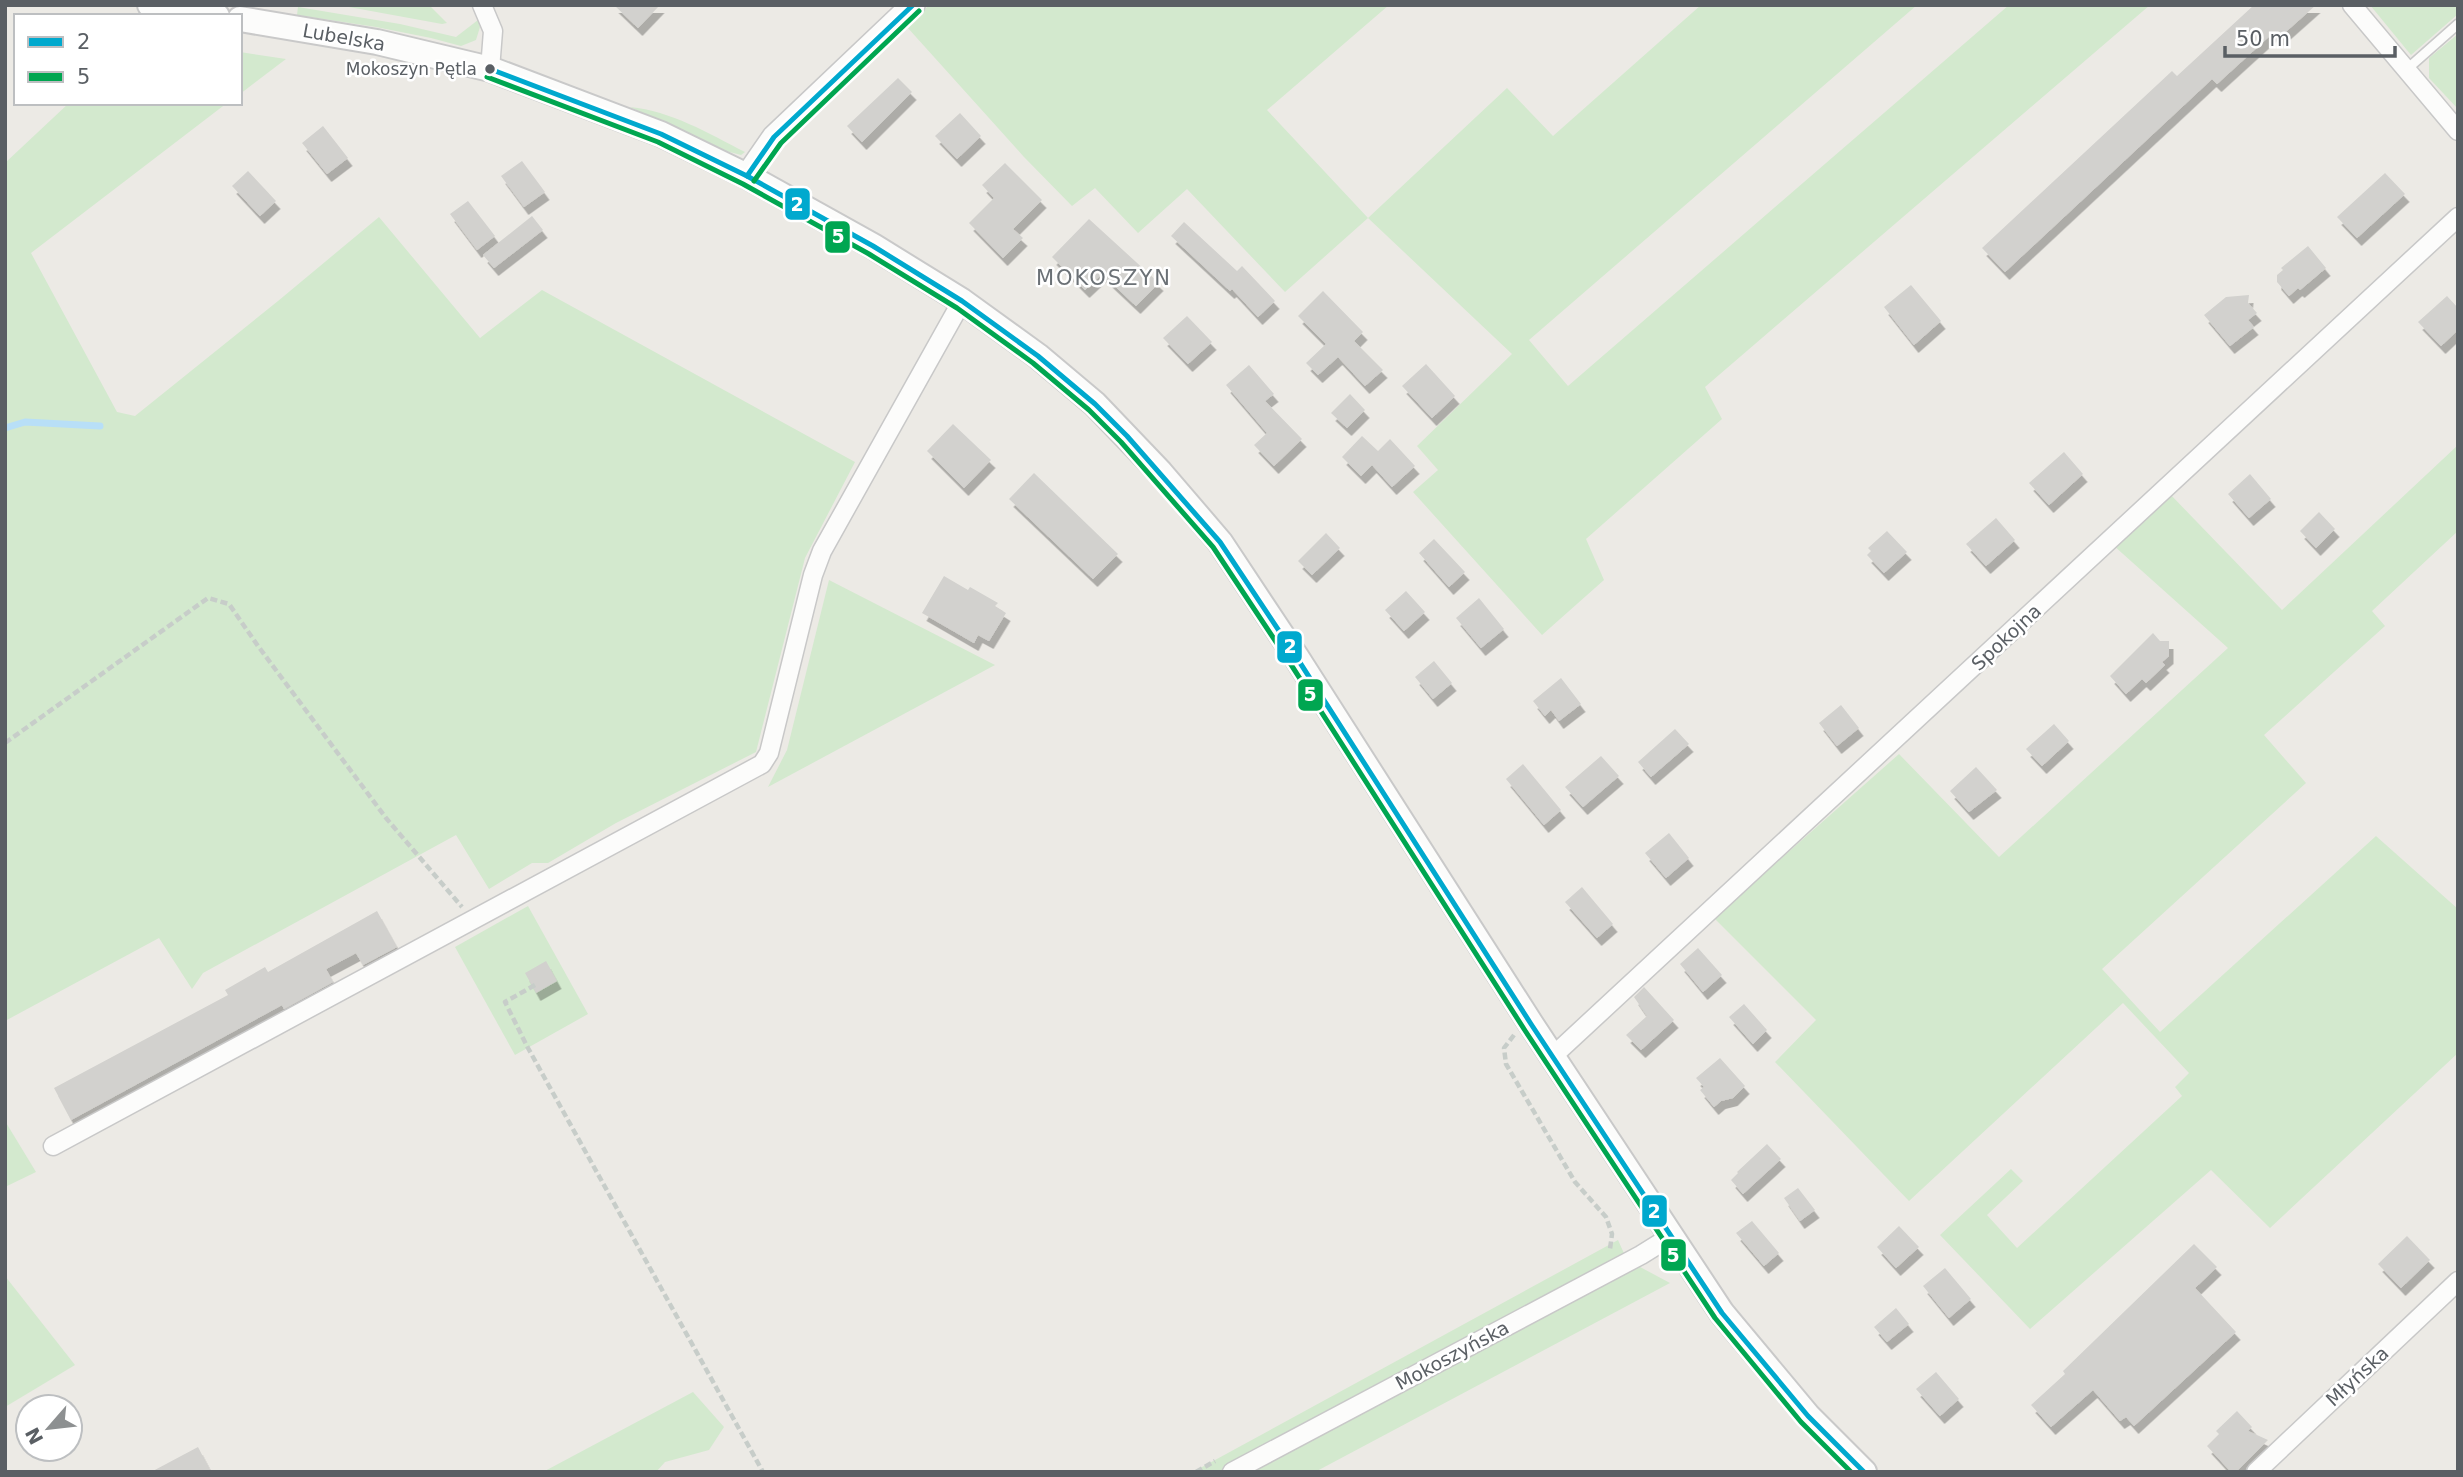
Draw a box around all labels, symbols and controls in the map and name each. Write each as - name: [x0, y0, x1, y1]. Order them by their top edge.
- legend: [14, 14, 242, 105]
- scale bar: [2225, 14, 2395, 58]
- street label: Lubelska: [301, 19, 387, 55]
- text: 50 m: [2236, 27, 2290, 51]
- text: 2: [77, 30, 90, 54]
- place label: Mokoszyn Pętla: [346, 59, 477, 79]
- marker: Mokoszyn Pętla: [483, 62, 497, 76]
- text: 5: [77, 65, 90, 89]
- line badge: 2: [784, 187, 811, 221]
- text: 2: [790, 193, 804, 215]
- line badge: 5: [824, 220, 851, 254]
- text: 5: [831, 225, 845, 247]
- district label: MOKOSZYN: [1036, 266, 1172, 290]
- street label: Spokojna: [1967, 599, 2045, 675]
- line badge: 2: [1276, 630, 1303, 664]
- text: 2: [1283, 635, 1297, 657]
- line badge: 5: [1297, 678, 1324, 712]
- text: 5: [1303, 683, 1317, 705]
- line badge: 2: [1641, 1194, 1668, 1228]
- text: 2: [1647, 1200, 1661, 1222]
- line badge: 5: [1660, 1238, 1687, 1272]
- text: 5: [1666, 1244, 1680, 1266]
- street label: Mokoszyńska: [1391, 1316, 1513, 1394]
- street label: Młyńska: [2321, 1342, 2393, 1410]
- north arrow: [14, 1393, 84, 1463]
- text: N: [21, 1424, 47, 1448]

